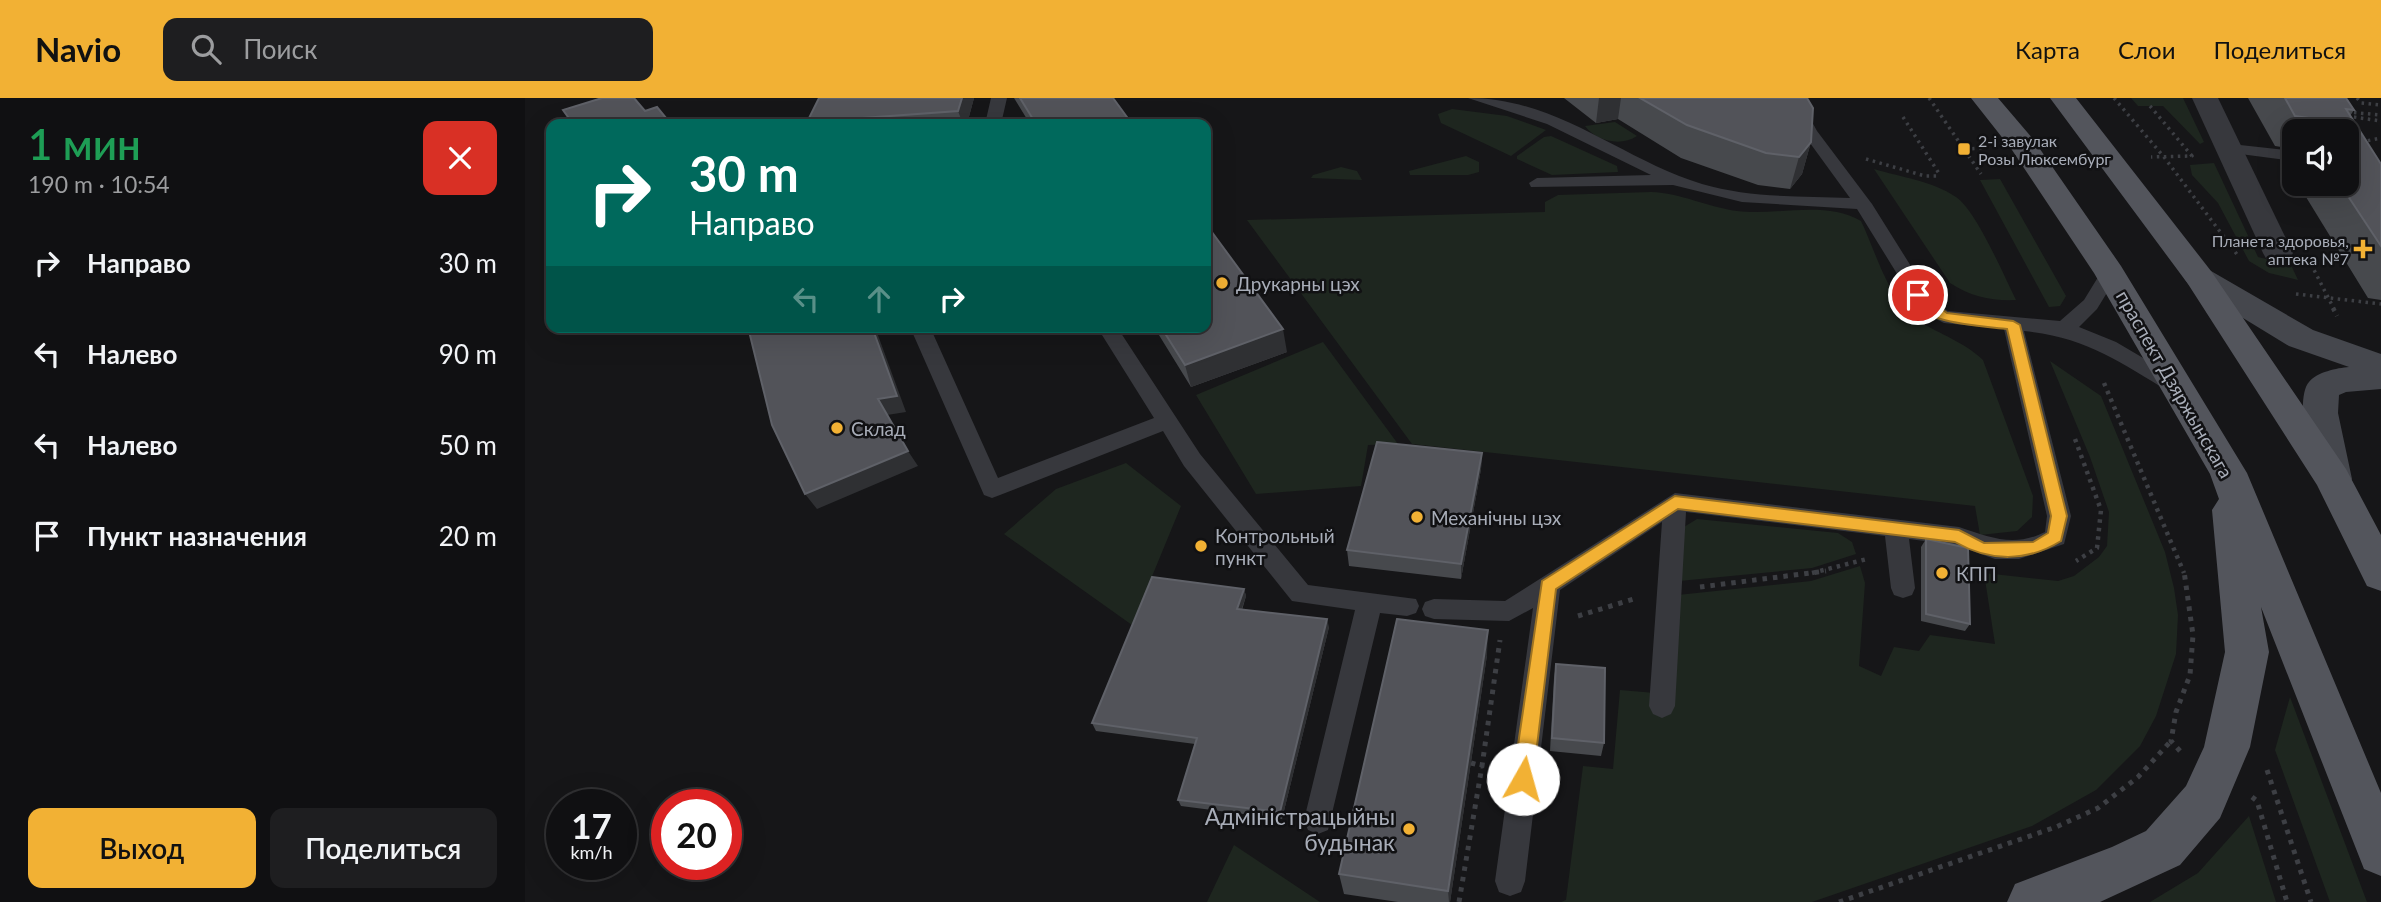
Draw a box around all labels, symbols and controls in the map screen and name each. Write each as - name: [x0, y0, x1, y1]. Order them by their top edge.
- search box: [163, 18, 653, 81]
- text: Navio: [35, 29, 121, 69]
- icon: search: [187, 30, 225, 68]
- text: Поиск: [243, 33, 317, 65]
- text: Карта: [2015, 35, 2080, 64]
- text: Слои: [2118, 35, 2175, 64]
- text: Поделиться: [2213, 35, 2346, 64]
- text: 1 мин: [28, 119, 141, 169]
- map controls: [2282, 119, 2359, 196]
- button: sound: [2282, 119, 2359, 196]
- button: close: [423, 121, 497, 195]
- place label: 2-і завулак Розы Люксембург: [1978, 131, 2111, 168]
- marker: 2-і завулак Розы Люксембург: [1956, 141, 1972, 157]
- text: 30 m: [689, 144, 799, 202]
- icon: right: [574, 147, 665, 238]
- text: 190 m · 10:54: [28, 170, 170, 198]
- text: Направо: [689, 203, 815, 242]
- place label: Планета здоровья, аптека №7: [2212, 231, 2349, 268]
- marker: Планета здоровья, аптека №7: [2355, 241, 2371, 257]
- icon: right: [28, 244, 66, 282]
- text: Направо: [87, 247, 191, 279]
- text: 30 m: [439, 247, 497, 279]
- pin: [1888, 265, 1948, 325]
- place label: Друкарны цэх: [1236, 272, 1360, 295]
- marker: Друкарны цэх: [1214, 275, 1230, 291]
- icon: arrive: [1899, 276, 1937, 314]
- icon: left: [787, 280, 825, 318]
- icon: ahead: [860, 280, 898, 318]
- icon: right: [933, 280, 971, 318]
- street label: праспект Дзяржынскага: [2112, 286, 2238, 482]
- icon: left: [28, 335, 66, 373]
- text: Налево: [87, 338, 177, 370]
- text: 90 m: [439, 338, 497, 370]
- place label: Склад: [851, 417, 906, 440]
- marker: Склад: [829, 420, 845, 436]
- icon: left: [28, 426, 66, 464]
- text: Налево: [87, 429, 177, 461]
- text: 50 m: [439, 429, 497, 461]
- place label: Механічны цэх: [1431, 506, 1562, 529]
- marker: Механічны цэх: [1409, 509, 1425, 525]
- icon: arrive: [28, 517, 66, 555]
- text: Пункт назначения: [87, 520, 307, 552]
- text: 20 m: [439, 520, 497, 552]
- place label: Контрольный пункт: [1215, 524, 1335, 569]
- marker: Контрольный пункт: [1193, 538, 1209, 554]
- place label: КПП: [1956, 562, 1997, 585]
- marker: КПП: [1934, 565, 1950, 581]
- position arrow: [1486, 742, 1560, 816]
- speed limit sign: 20: [651, 789, 742, 880]
- place label: Адміністрацыйны будынак: [1205, 802, 1395, 856]
- text: 17: [571, 804, 612, 846]
- button: Выход: [28, 808, 256, 888]
- button: Поделиться: [270, 808, 497, 888]
- marker: Адміністрацыйны будынак: [1401, 821, 1417, 837]
- text: km/h: [570, 841, 613, 863]

